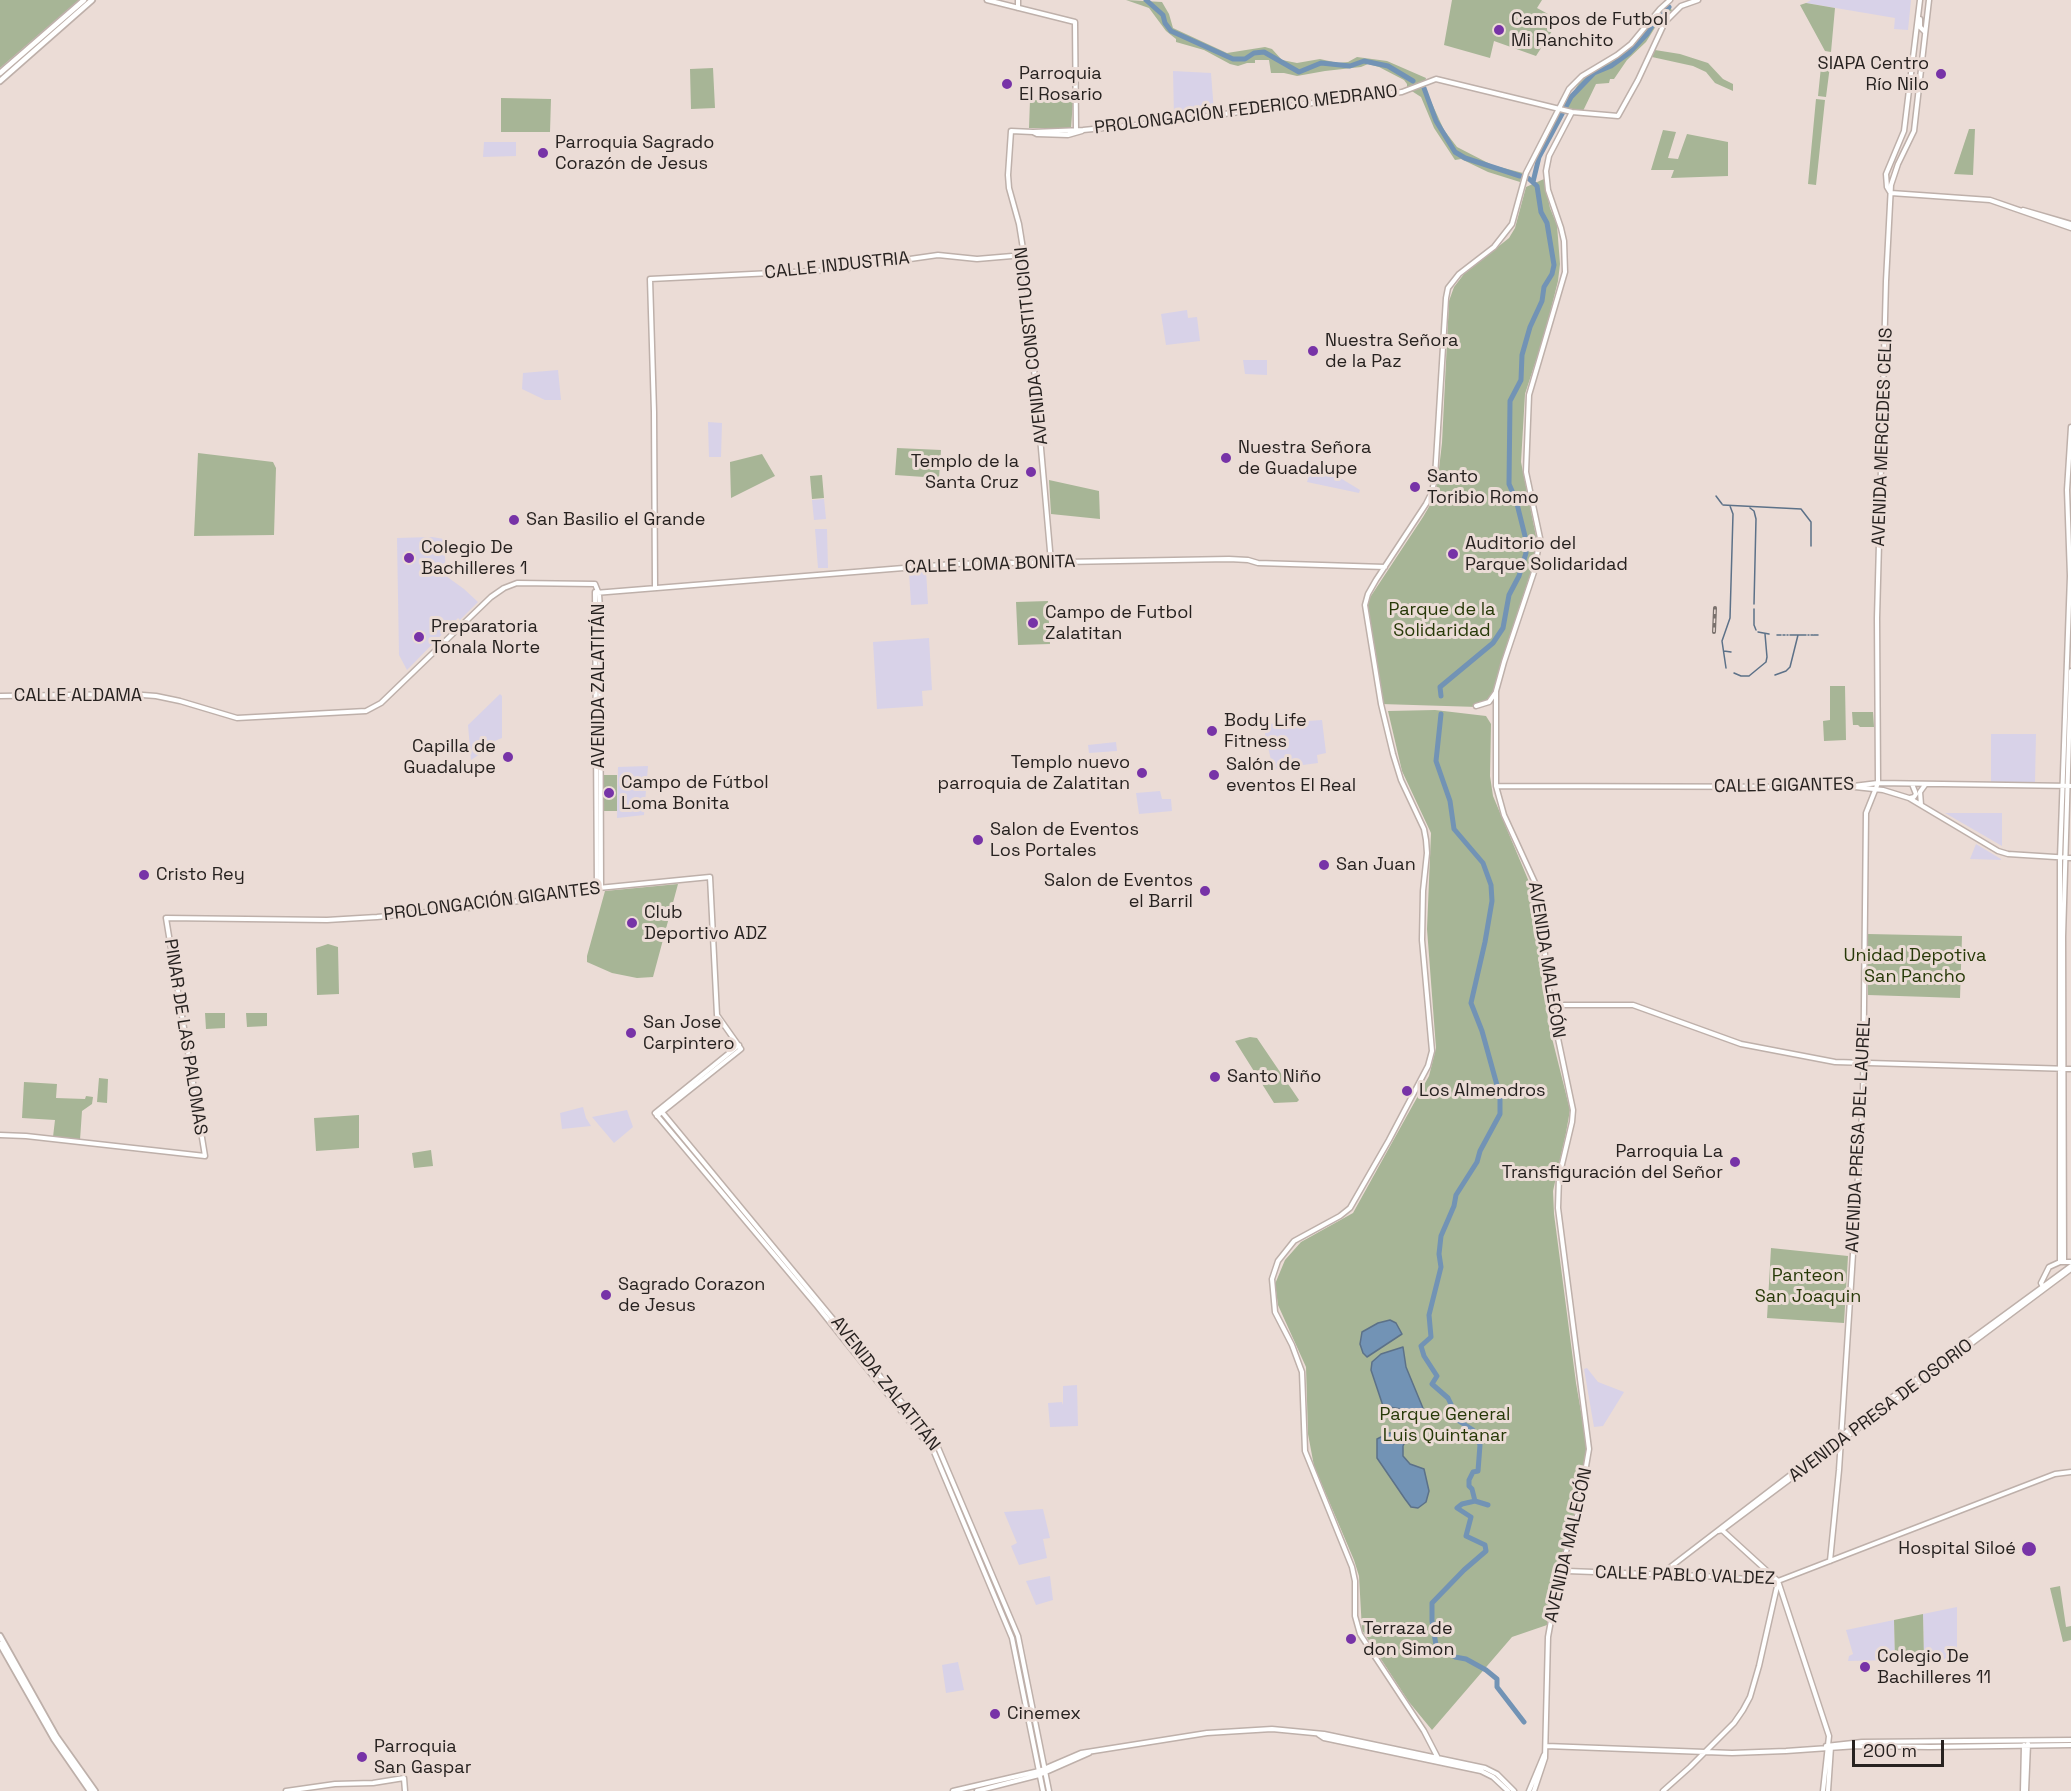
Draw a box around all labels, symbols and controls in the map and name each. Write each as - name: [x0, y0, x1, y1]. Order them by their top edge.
- place label: Campos de Futbol Mi Ranchito: [1511, 9, 1668, 52]
- marker: Campos de Futbol Mi Ranchito: [1492, 23, 1506, 37]
- place label: SIAPA Centro Río Nilo: [1818, 53, 1929, 96]
- place label: Parroquia El Rosario: [1019, 63, 1103, 106]
- marker: SIAPA Centro Río Nilo: [1934, 67, 1948, 81]
- marker: Parroquia El Rosario: [1000, 77, 1014, 91]
- street label: PROLONGACIÓN FEDERICO MEDRANO: [1093, 81, 1399, 139]
- place label: Parroquia Sagrado Corazón de Jesus: [555, 132, 714, 174]
- marker: Parroquia Sagrado Corazón de Jesus: [536, 146, 550, 160]
- street label: AVENIDA CONSTITUCION: [1011, 246, 1053, 446]
- street label: CALLE INDUSTRIA: [763, 248, 911, 284]
- street label: AVENIDA MERCEDES CELIS: [1868, 327, 1898, 547]
- place label: Nuestra Señora de la Paz: [1325, 330, 1458, 372]
- marker: Nuestra Señora de la Paz: [1306, 344, 1320, 358]
- place label: Nuestra Señora de Guadalupe: [1238, 437, 1371, 480]
- place label: Templo de la Santa Cruz: [911, 451, 1019, 494]
- marker: Nuestra Señora de Guadalupe: [1219, 451, 1233, 465]
- marker: Templo de la Santa Cruz: [1024, 465, 1038, 479]
- place label: Santo Toribio Romo: [1427, 466, 1539, 508]
- marker: Santo Toribio Romo: [1408, 480, 1422, 494]
- place label: San Basilio el Grande: [526, 509, 705, 531]
- marker: San Basilio el Grande: [507, 513, 521, 527]
- place label: Auditorio del Parque Solidaridad: [1465, 533, 1628, 576]
- place label: Colegio De Bachilleres 1: [421, 537, 527, 580]
- marker: Auditorio del Parque Solidaridad: [1446, 547, 1460, 561]
- marker: Colegio De Bachilleres 1: [402, 551, 416, 565]
- street label: CALLE LOMA BONITA: [904, 551, 1076, 579]
- park label: Parque de la Solidaridad: [1389, 599, 1495, 642]
- place label: Campo de Futbol Zalatitan: [1045, 602, 1193, 644]
- street label: AVENIDA ZALATITÁN: [588, 604, 610, 768]
- place label: Preparatoria Tonala Norte: [431, 616, 540, 658]
- marker: Campo de Futbol Zalatitan: [1026, 616, 1040, 630]
- marker: Preparatoria Tonala Norte: [412, 630, 426, 644]
- street label: CALLE ALDAMA: [14, 685, 142, 707]
- place label: Body Life Fitness: [1224, 710, 1307, 752]
- marker: Body Life Fitness: [1205, 724, 1219, 738]
- place label: Capilla de Guadalupe: [403, 736, 496, 778]
- marker: Capilla de Guadalupe: [501, 750, 515, 764]
- place label: Templo nuevo parroquia de Zalatitan: [938, 752, 1130, 795]
- place label: Salón de eventos El Real: [1226, 754, 1356, 796]
- marker: Templo nuevo parroquia de Zalatitan: [1135, 766, 1149, 780]
- marker: Salón de eventos El Real: [1207, 768, 1221, 782]
- place label: Campo de Fútbol Loma Bonita: [621, 772, 769, 814]
- street label: CALLE GIGANTES: [1714, 774, 1854, 798]
- marker: Campo de Fútbol Loma Bonita: [602, 786, 616, 800]
- place label: Salon de Eventos Los Portales: [990, 819, 1139, 862]
- marker: Salon de Eventos Los Portales: [971, 833, 985, 847]
- place label: San Juan: [1336, 854, 1416, 876]
- marker: San Juan: [1317, 858, 1331, 872]
- place label: Cristo Rey: [156, 864, 245, 886]
- marker: Cristo Rey: [137, 868, 151, 882]
- place label: Salon de Eventos el Barril: [1044, 870, 1193, 912]
- street label: PROLONGACIÓN GIGANTES: [382, 878, 602, 926]
- street label: AVENIDA MALECÓN: [1523, 880, 1569, 1040]
- marker: Salon de Eventos el Barril: [1198, 884, 1212, 898]
- place label: Club Deportivo ADZ: [644, 902, 767, 944]
- marker: Club Deportivo ADZ: [625, 916, 639, 930]
- street label: PINAR DE LAS PALOMAS: [159, 937, 211, 1137]
- park label: Unidad Depotiva San Pancho: [1844, 945, 1986, 988]
- place label: San Jose Carpintero: [643, 1012, 735, 1054]
- street label: AVENIDA PRESA DEL LAUREL: [1842, 1017, 1876, 1253]
- marker: San Jose Carpintero: [624, 1026, 638, 1040]
- place label: Santo Niño: [1227, 1066, 1321, 1088]
- marker: Santo Niño: [1208, 1070, 1222, 1084]
- place label: Los Almendros: [1419, 1080, 1546, 1102]
- marker: Los Almendros: [1400, 1084, 1414, 1098]
- place label: Parroquia La Transfiguración del Señor: [1502, 1141, 1723, 1184]
- marker: Parroquia La Transfiguración del Señor: [1728, 1155, 1742, 1169]
- park label: Panteon San Joaquin: [1755, 1265, 1861, 1308]
- place label: Sagrado Corazon de Jesus: [618, 1274, 765, 1316]
- marker: Sagrado Corazon de Jesus: [599, 1288, 613, 1302]
- street label: AVENIDA ZALATITÁN: [826, 1312, 944, 1456]
- street label: AVENIDA PRESA DE OSORIO: [1785, 1335, 1977, 1487]
- park label: Parque General Luis Quintanar: [1380, 1404, 1510, 1446]
- street label: AVENIDA MALECÓN: [1541, 1466, 1597, 1624]
- place label: Hospital Siloé: [1898, 1538, 2016, 1560]
- marker: Hospital Siloé: [2020, 1540, 2038, 1558]
- street label: CALLE PABLO VALDEZ: [1595, 1562, 1775, 1590]
- place label: Terraza de don Simon: [1363, 1618, 1454, 1660]
- marker: Terraza de don Simon: [1344, 1632, 1358, 1646]
- place label: Colegio De Bachilleres 11: [1877, 1646, 1991, 1688]
- marker: Colegio De Bachilleres 11: [1858, 1660, 1872, 1674]
- place label: Cinemex: [1007, 1703, 1081, 1725]
- marker: Cinemex: [988, 1707, 1002, 1721]
- scale bar: [1855, 1728, 1946, 1766]
- place label: Parroquia San Gaspar: [374, 1736, 471, 1778]
- text: 200 m: [1863, 1739, 1917, 1762]
- marker: Parroquia San Gaspar: [355, 1750, 369, 1764]

